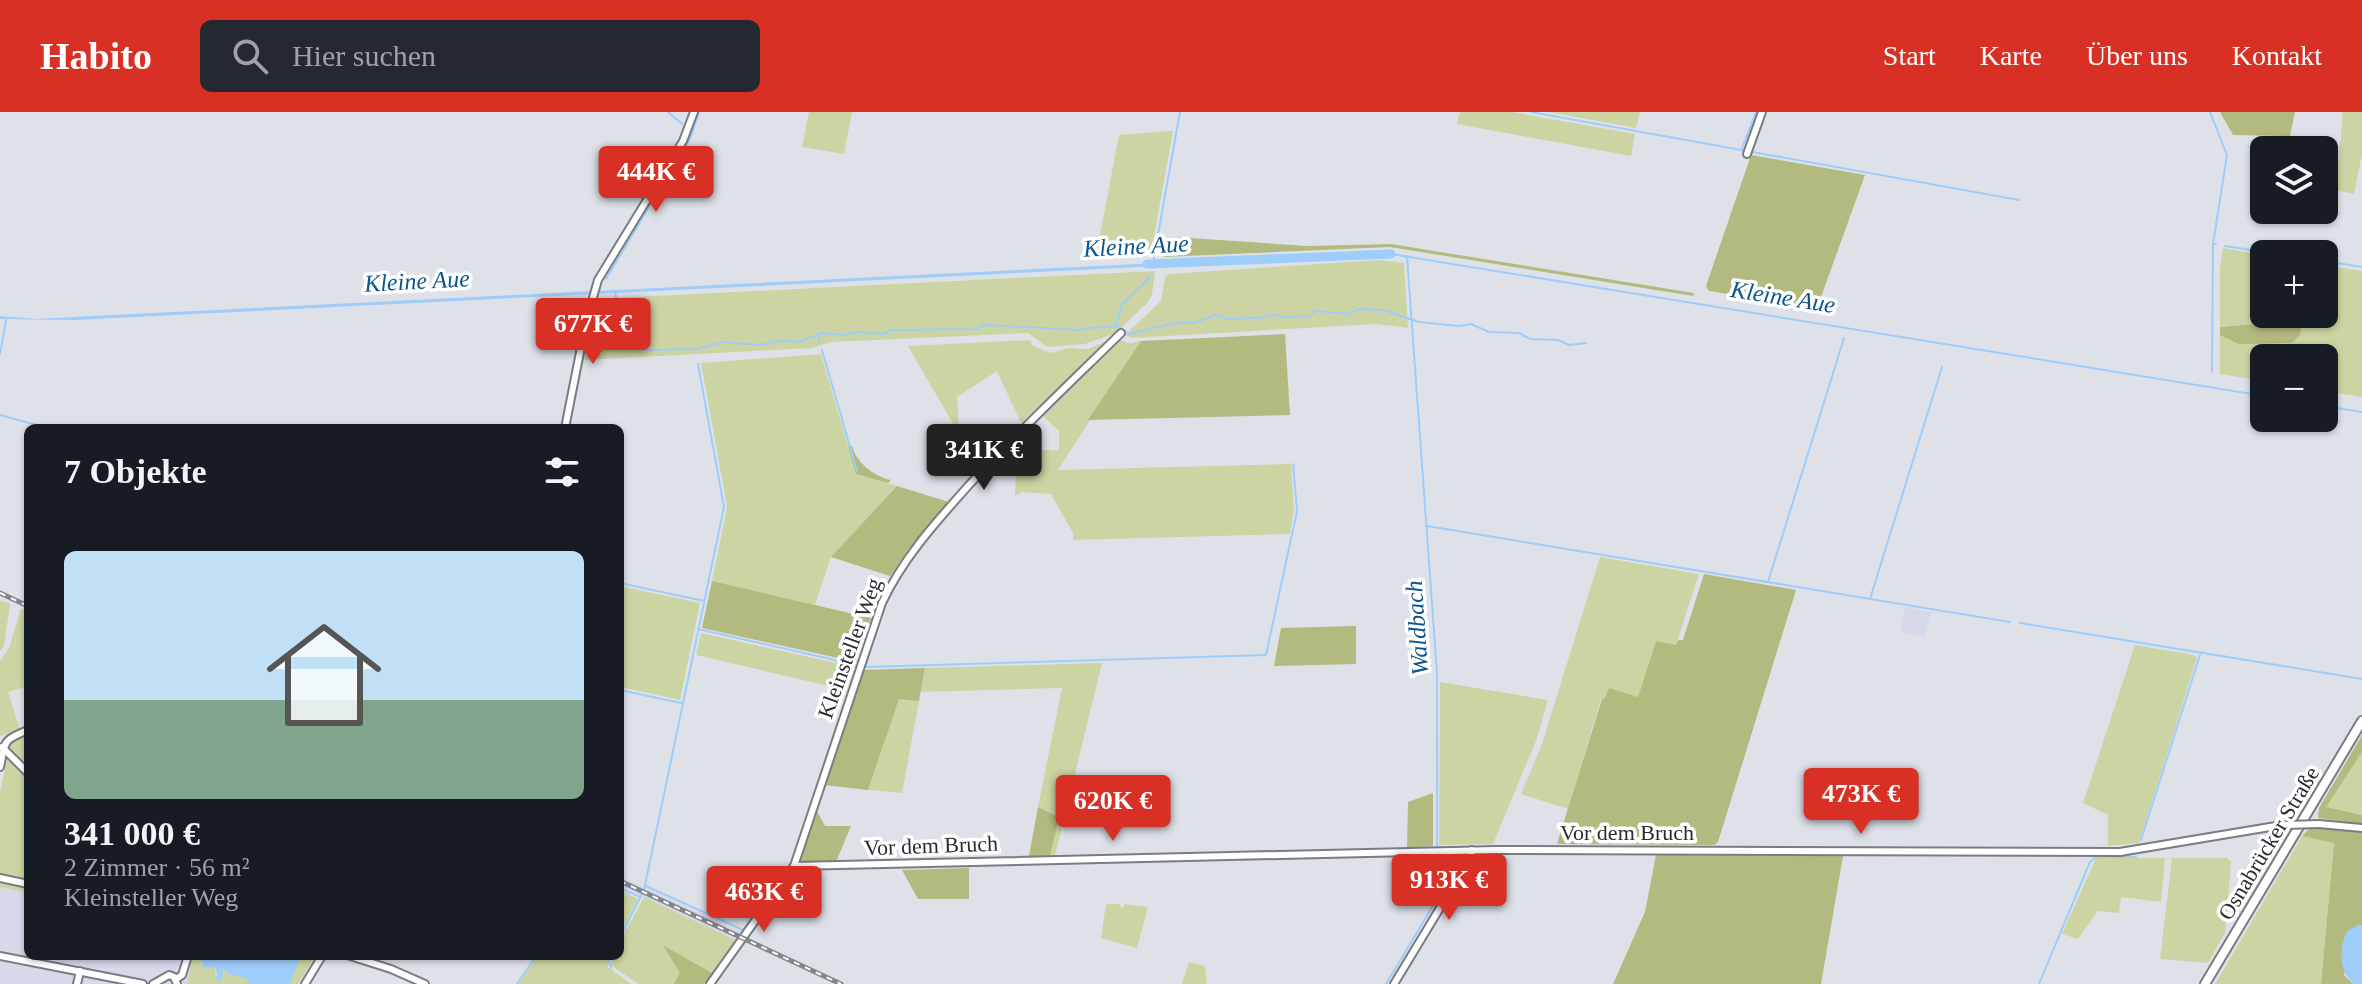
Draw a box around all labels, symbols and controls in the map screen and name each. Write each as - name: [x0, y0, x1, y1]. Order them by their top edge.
- search box: [200, 20, 760, 92]
- icon: search: [228, 34, 272, 78]
- text: Habito: [40, 35, 152, 77]
- text: Hier suchen: [292, 39, 436, 72]
- text: Start: [1883, 40, 1936, 71]
- text: Karte: [1980, 40, 2042, 71]
- text: Über uns: [2086, 40, 2188, 71]
- text: Kontakt: [2232, 40, 2322, 71]
- map controls: [2250, 136, 2338, 432]
- button: layers: [2250, 136, 2338, 224]
- pin: 444K €: [591, 146, 721, 214]
- text: 444K €: [617, 157, 695, 186]
- water label: Kleine Aue: [1082, 230, 1190, 262]
- button: +: [2250, 240, 2338, 328]
- water label: Kleine Aue: [363, 265, 471, 297]
- water label: Kleine Aue: [1728, 276, 1837, 318]
- pin: 677K €: [528, 298, 658, 366]
- text: 677K €: [554, 309, 632, 338]
- button: −: [2250, 344, 2338, 432]
- pin: 341K €: [919, 424, 1049, 492]
- text: 341K €: [945, 435, 1023, 464]
- icon: filters: [540, 450, 584, 494]
- text: 7 Objekte: [64, 453, 207, 490]
- street label: Kleinsteller Weg: [812, 575, 886, 722]
- water label: Waldbach: [1401, 580, 1433, 676]
- icon: home: [252, 603, 396, 747]
- street label: Osnabrücker Straße: [2213, 762, 2324, 924]
- pin: 473K €: [1796, 768, 1926, 836]
- pin: 620K €: [1048, 775, 1178, 843]
- text: 473K €: [1822, 779, 1900, 808]
- text: 620K €: [1074, 786, 1152, 815]
- text: 341 000 €: [64, 815, 200, 852]
- street label: Vor dem Bruch: [1560, 820, 1694, 845]
- street label: Vor dem Bruch: [864, 831, 998, 860]
- text: 2 Zimmer · 56 m²: [64, 853, 249, 882]
- pin: 913K €: [1384, 854, 1514, 922]
- text: 913K €: [1410, 865, 1488, 894]
- pin: 463K €: [699, 866, 829, 934]
- text: 463K €: [725, 877, 803, 906]
- text: Kleinsteller Weg: [64, 883, 238, 912]

